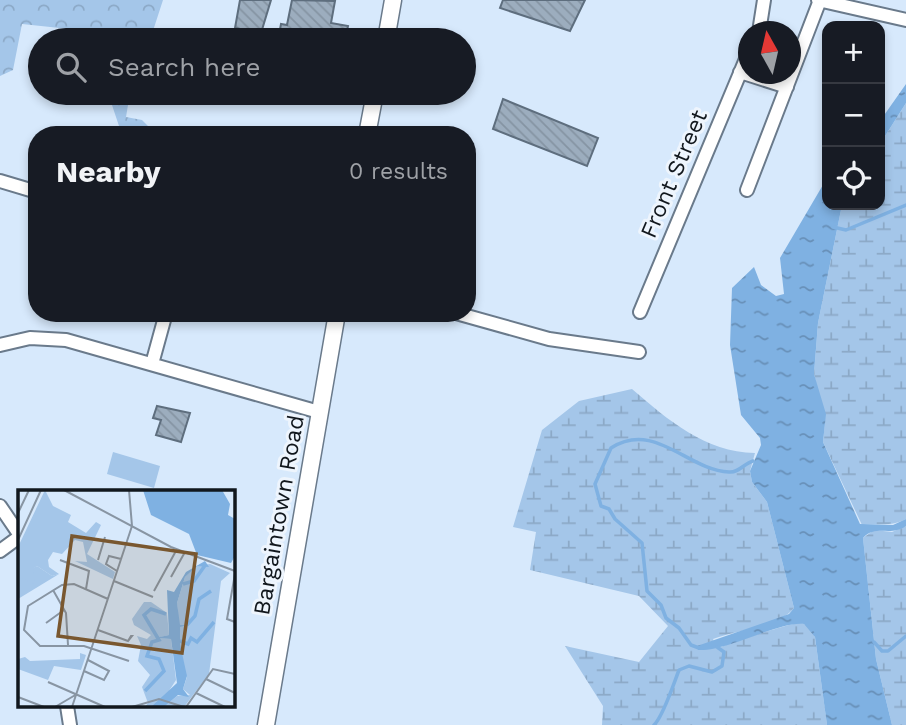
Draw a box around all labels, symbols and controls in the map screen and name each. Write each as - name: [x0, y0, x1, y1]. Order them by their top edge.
- north arrow: [738, 21, 801, 84]
- map controls: [822, 21, 885, 210]
- button: +: [822, 21, 885, 84]
- search box: [28, 28, 476, 105]
- icon: search: [52, 48, 90, 86]
- text: Search here: [108, 52, 260, 82]
- button: −: [822, 84, 885, 147]
- street label: Front Street: [635, 105, 713, 242]
- button: locate: [822, 147, 885, 210]
- text: Nearby: [56, 154, 161, 189]
- text: 0 results: [349, 158, 448, 185]
- street label: Bargaintown Road: [248, 413, 310, 617]
- inset map: [18, 490, 234, 708]

